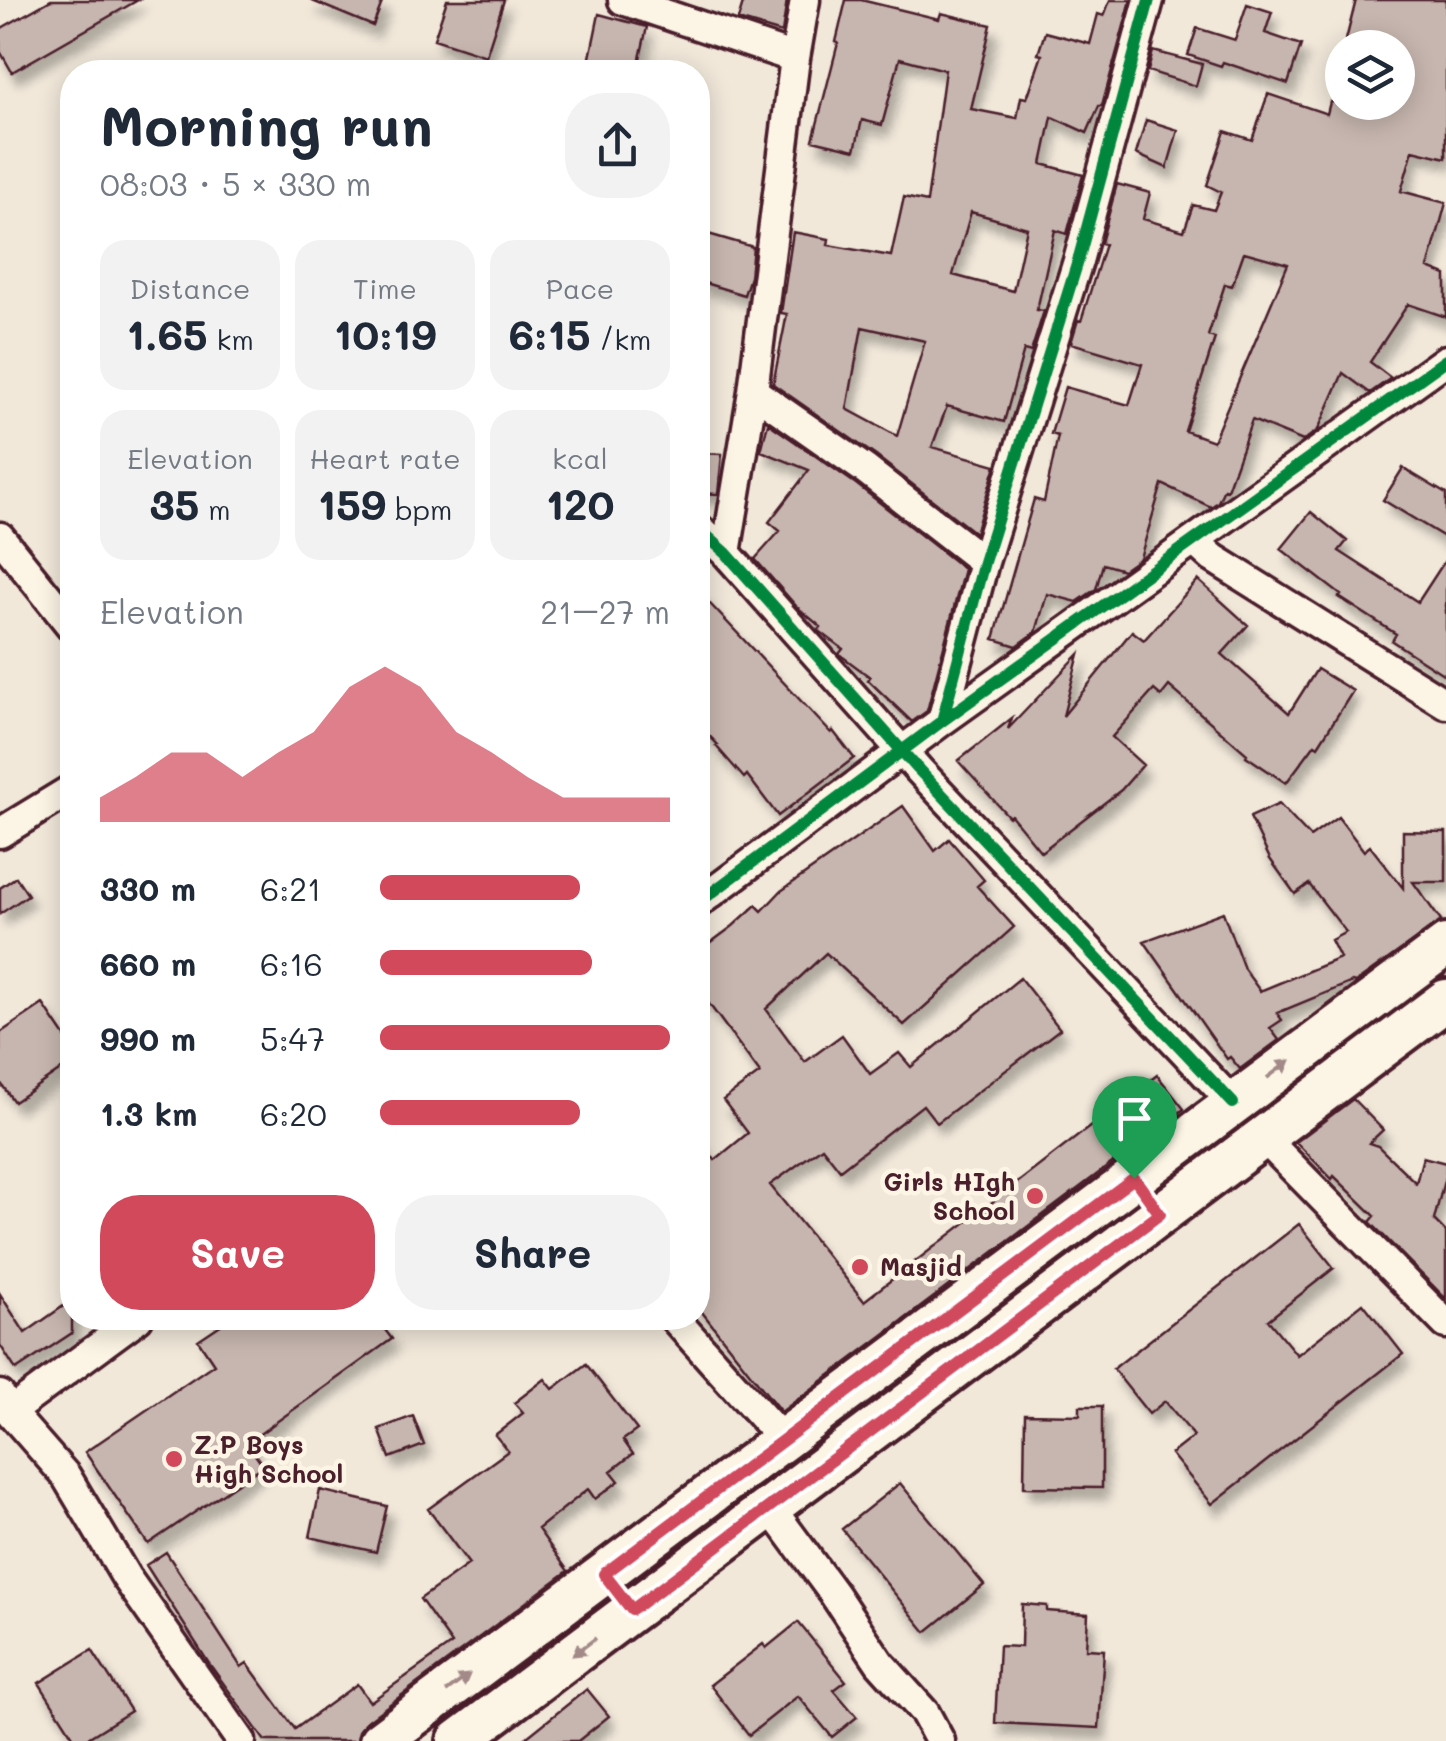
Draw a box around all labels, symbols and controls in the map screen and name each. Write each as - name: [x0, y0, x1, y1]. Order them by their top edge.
- map controls: [1325, 30, 1415, 120]
- button: layers: [1325, 30, 1415, 120]
- text: Morning run: [100, 88, 433, 160]
- button: share: [565, 93, 670, 198]
- text: 08:03 · 5 × 330 m: [100, 162, 371, 204]
- text: Distance: [130, 270, 250, 306]
- text: Time: [353, 270, 417, 306]
- text: Pace: [546, 270, 614, 306]
- text: 1.65: [126, 306, 208, 361]
- text: 10:19: [334, 306, 436, 361]
- text: 6:15: [509, 306, 591, 361]
- text: km: [208, 321, 254, 357]
- text: /km: [591, 321, 651, 357]
- text: Elevation: [127, 440, 253, 476]
- text: Heart rate: [309, 440, 461, 476]
- text: kcal: [552, 440, 608, 476]
- text: 35: [149, 476, 199, 531]
- text: 159: [318, 476, 386, 531]
- text: 120: [545, 476, 615, 531]
- text: m: [199, 491, 231, 527]
- text: bpm: [386, 491, 452, 527]
- text: Elevation: [100, 590, 244, 632]
- text: 21–27 m: [540, 590, 670, 632]
- text: 330 m: [100, 867, 196, 909]
- text: 6:21: [260, 867, 321, 909]
- text: 660 m: [100, 942, 196, 984]
- text: 6:16: [260, 942, 323, 984]
- text: 990 m: [100, 1017, 196, 1059]
- text: 5:47: [260, 1017, 325, 1059]
- one-way arrow: [1266, 1060, 1292, 1079]
- pin: [1092, 1076, 1177, 1179]
- icon: arrive: [1107, 1091, 1162, 1146]
- text: 1.3 km: [100, 1092, 197, 1134]
- text: 6:20: [260, 1092, 327, 1134]
- place label: Girls HIgh School: [884, 1165, 1015, 1226]
- marker: Girls HIgh School: [1024, 1185, 1046, 1207]
- button: Save: [100, 1195, 375, 1310]
- button: Share: [395, 1195, 670, 1310]
- place label: Masjid: [880, 1250, 962, 1282]
- marker: Masjid: [849, 1256, 871, 1278]
- place label: Z.P Boys High School: [194, 1428, 343, 1489]
- marker: Z.P Boys High School: [163, 1448, 185, 1470]
- one-way arrow: [571, 1636, 597, 1656]
- one-way arrow: [445, 1673, 471, 1693]

